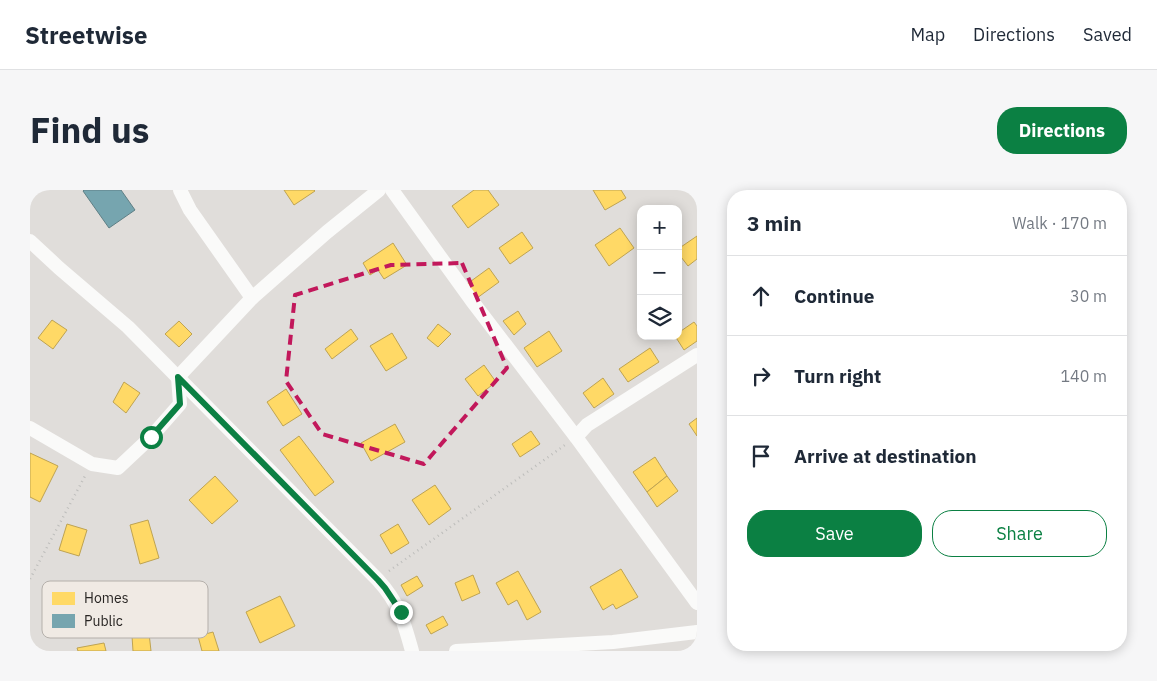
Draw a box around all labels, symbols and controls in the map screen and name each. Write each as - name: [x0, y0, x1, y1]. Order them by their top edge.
- text: Streetwise: [25, 19, 147, 51]
- text: Map: [910, 23, 945, 46]
- text: Directions: [973, 23, 1055, 46]
- text: Saved: [1083, 23, 1132, 46]
- text: Find us: [30, 107, 149, 153]
- button: Directions: [997, 107, 1127, 154]
- map controls: [637, 205, 682, 340]
- button: +: [637, 205, 682, 250]
- text: 3 min: [747, 209, 802, 237]
- text: Walk · 170 m: [1012, 213, 1107, 233]
- button: −: [637, 250, 682, 295]
- icon: ahead: [747, 282, 775, 310]
- text: Continue: [794, 284, 874, 308]
- text: 30 m: [1070, 286, 1107, 306]
- button: layers: [637, 295, 682, 340]
- icon: right: [747, 362, 775, 390]
- text: Turn right: [794, 364, 881, 388]
- text: 140 m: [1060, 366, 1107, 386]
- route start: [140, 426, 163, 449]
- icon: arrive: [747, 442, 775, 470]
- text: Arrive at destination: [794, 444, 977, 468]
- button: Save: [747, 510, 922, 557]
- button: Share: [932, 510, 1107, 557]
- legend: [42, 581, 208, 638]
- text: Homes: [84, 589, 129, 607]
- route end: [390, 601, 413, 624]
- text: Public: [84, 612, 123, 630]

